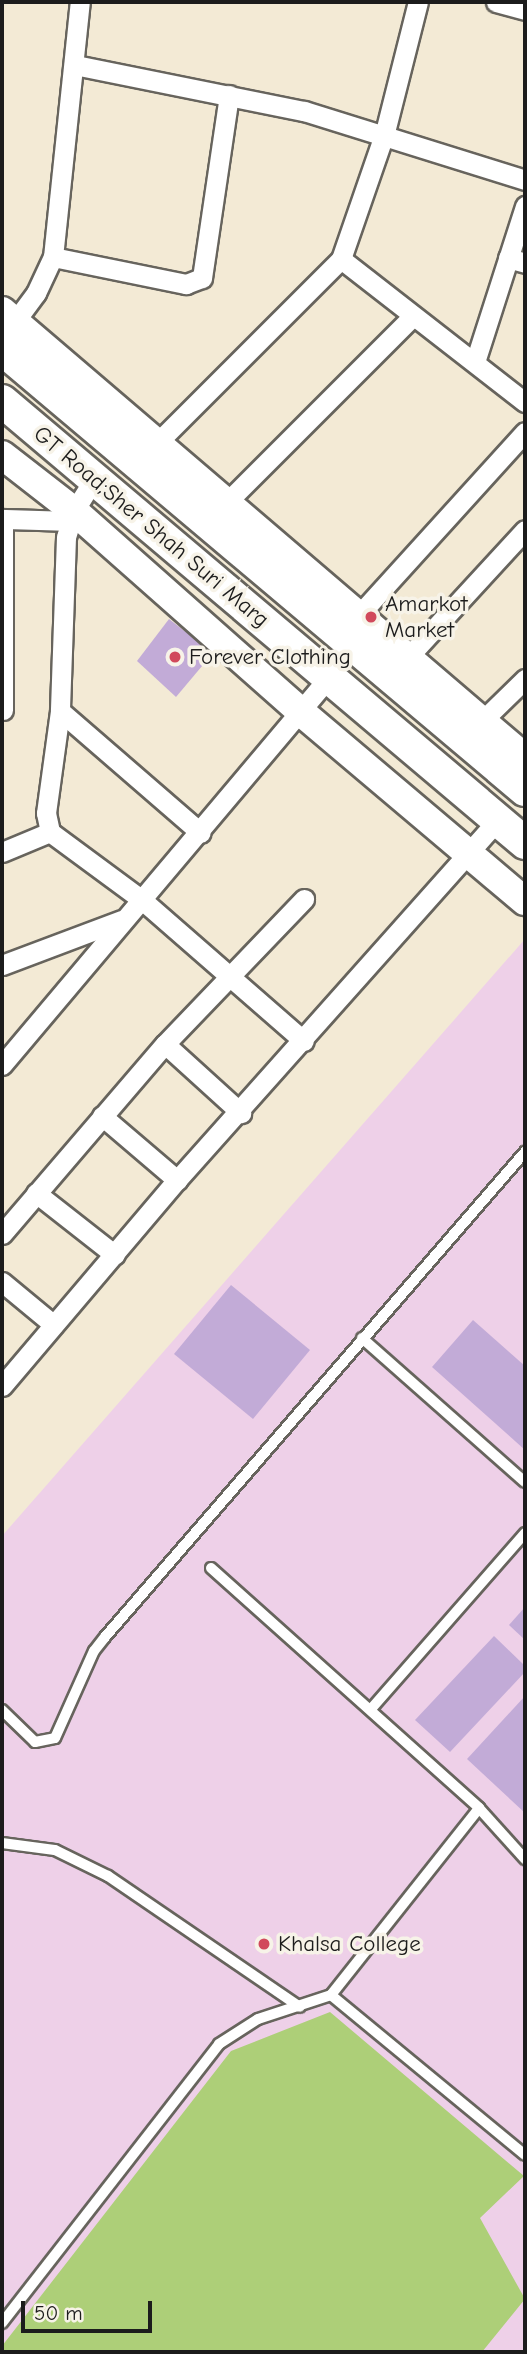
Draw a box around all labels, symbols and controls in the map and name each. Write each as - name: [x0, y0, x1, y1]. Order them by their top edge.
- street label: GT Road;Sher Shah Suri Marg: [28, 420, 274, 634]
- place label: Amarkot Market: [385, 590, 468, 644]
- marker: Amarkot Market: [363, 609, 379, 625]
- place label: Forever Clothing: [189, 643, 351, 671]
- marker: Forever Clothing: [167, 649, 183, 665]
- place label: Khalsa College: [278, 1930, 421, 1958]
- marker: Khalsa College: [256, 1936, 272, 1952]
- scale bar: [24, 2288, 156, 2332]
- text: 50 m: [34, 2301, 83, 2325]

